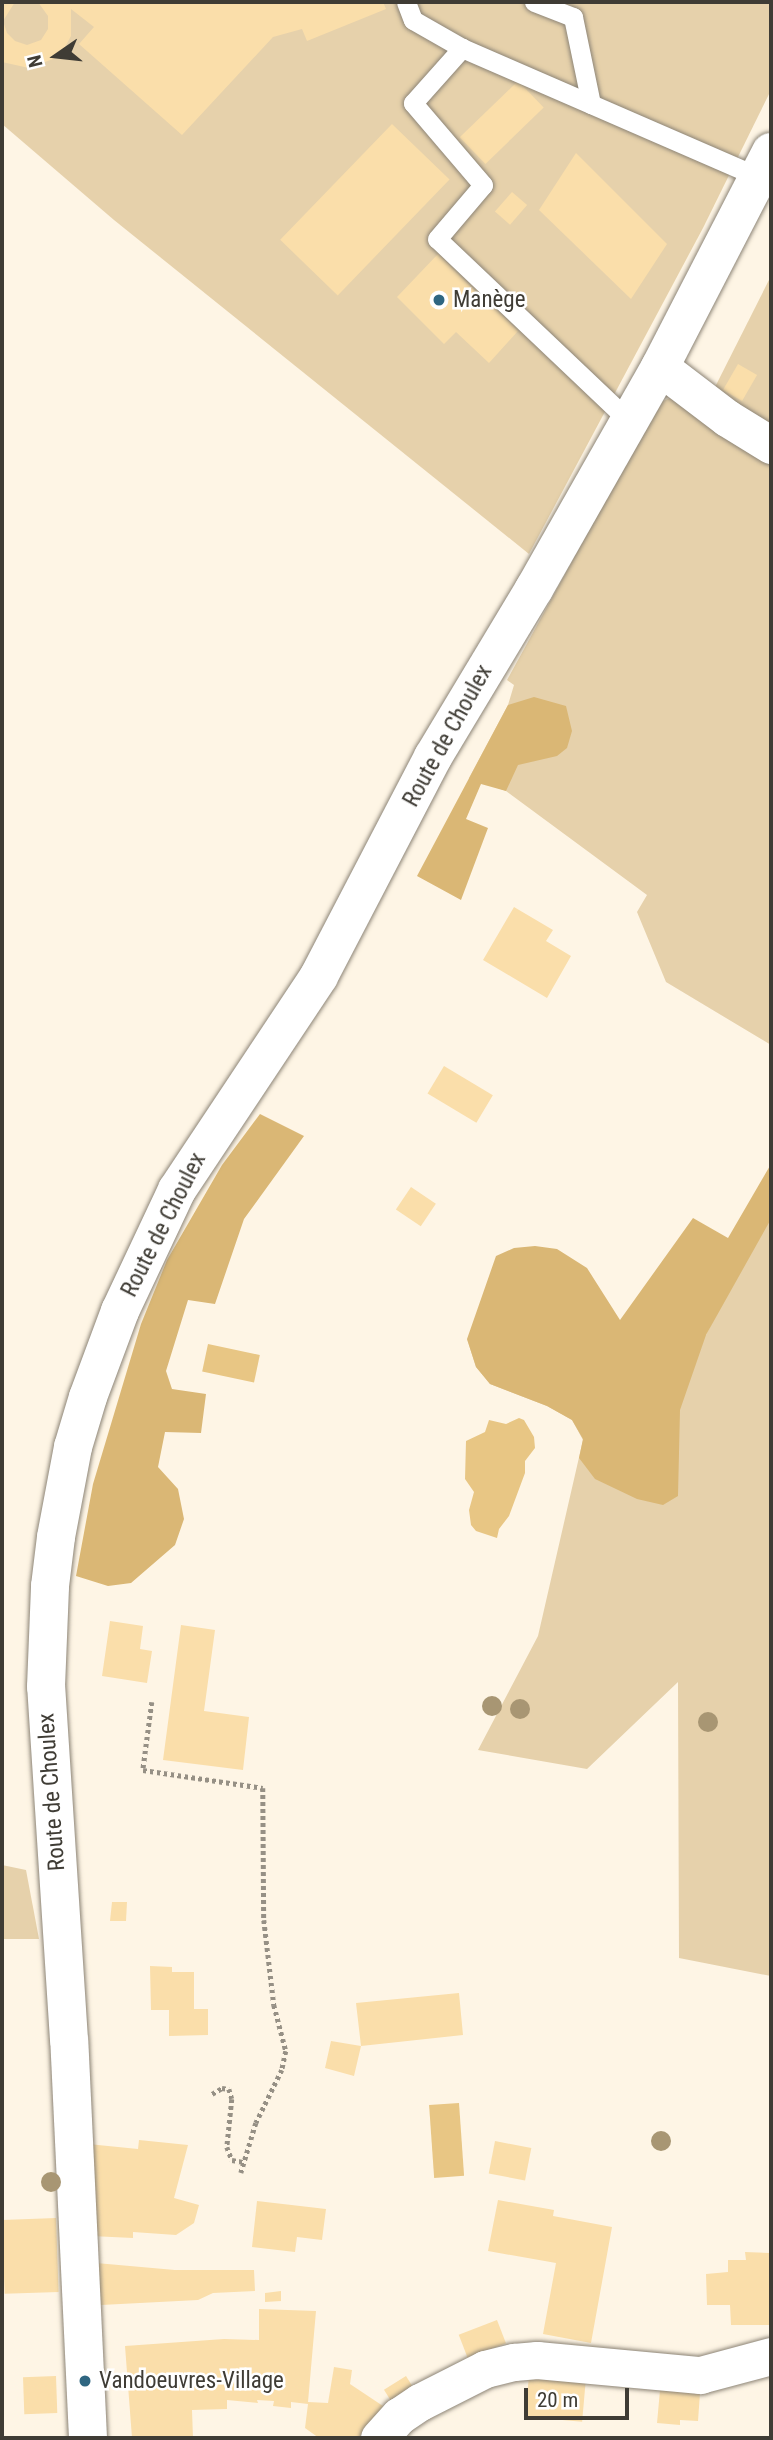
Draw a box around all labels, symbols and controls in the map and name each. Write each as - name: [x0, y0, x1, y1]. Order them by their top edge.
- north arrow: [21, 21, 91, 91]
- text: N: [23, 53, 48, 70]
- place label: Manège: [453, 286, 525, 314]
- marker: Manège: [431, 292, 447, 308]
- street label: Route de Choulex: [398, 660, 498, 812]
- street label: Route de Choulex: [116, 1148, 212, 1302]
- street label: Route de Choulex: [33, 1712, 71, 1872]
- place label: Vandoeuvres-Village: [99, 2367, 284, 2395]
- marker: Vandoeuvres-Village: [77, 2373, 93, 2389]
- scale bar: [528, 2374, 633, 2418]
- text: 20 m: [537, 2388, 578, 2412]

